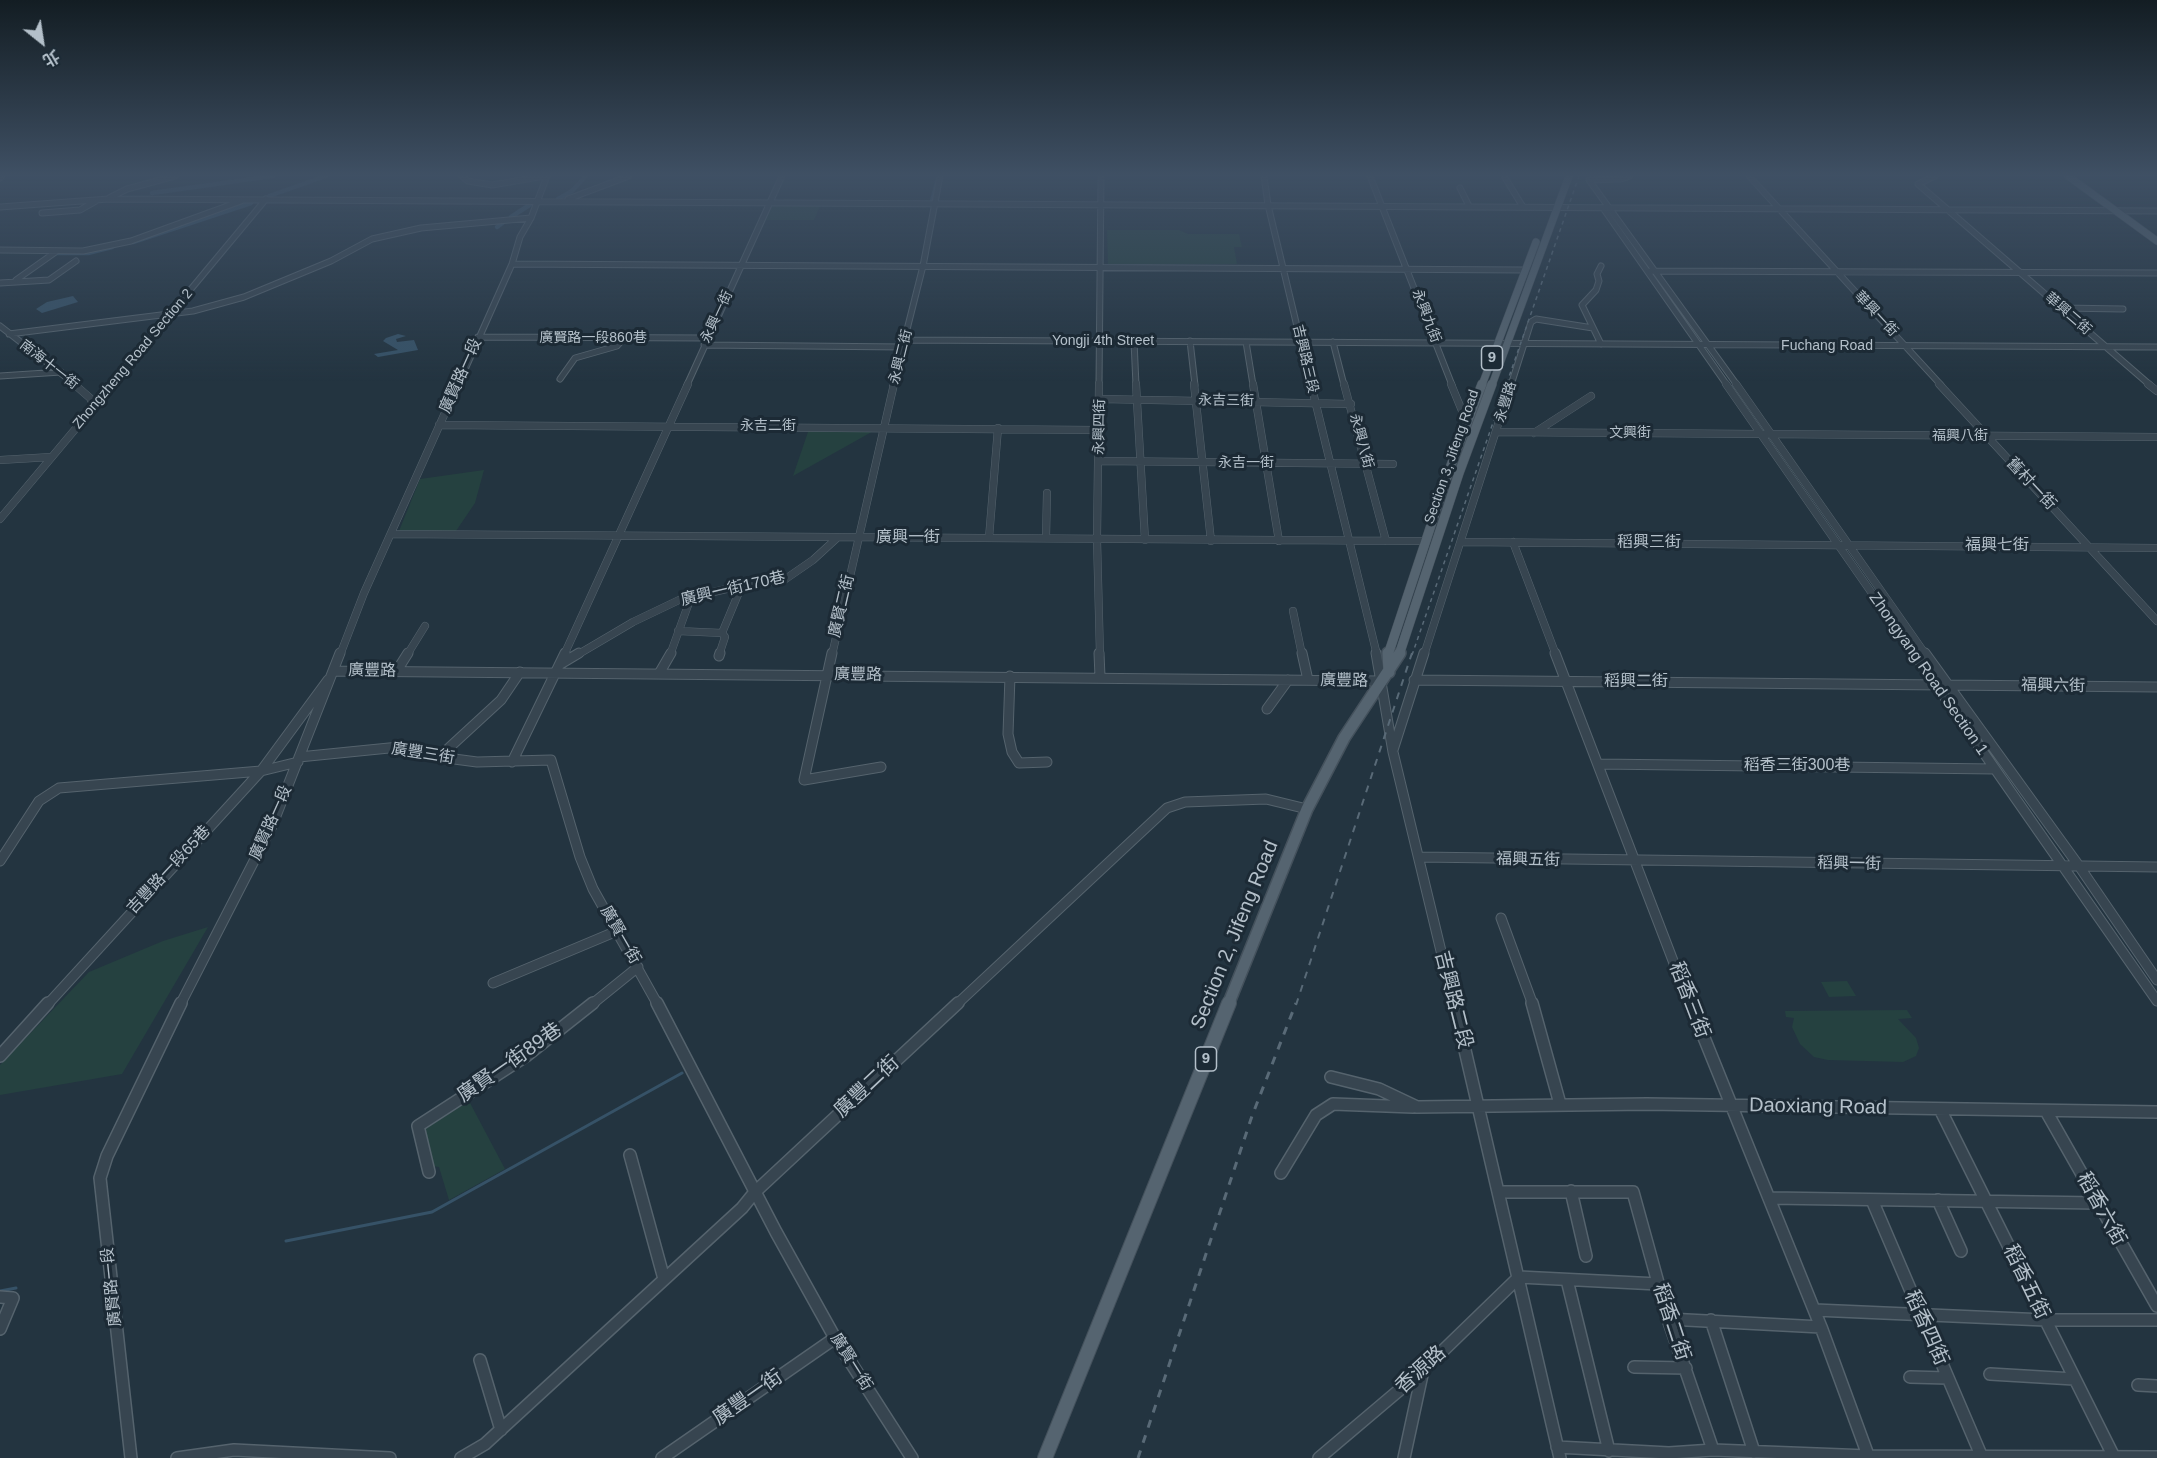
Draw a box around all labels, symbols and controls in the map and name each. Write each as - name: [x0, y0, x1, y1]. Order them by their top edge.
- north arrow: [12, 12, 72, 72]
- text: 北: [40, 47, 62, 69]
- street label: Zhongzheng Road Section 2: [70, 286, 196, 432]
- street label: 永興九街: [1408, 287, 1444, 345]
- street label: 永興一街: [698, 288, 736, 346]
- street label: 華興一街: [1851, 288, 1901, 340]
- street label: 華興二街: [2041, 289, 2095, 339]
- street label: 吉興路三段: [1289, 323, 1321, 395]
- street label: 永興二街: [886, 328, 916, 386]
- street label: 廣賢路一段860巷: [539, 330, 647, 346]
- street label: Yongji 4th Street: [1052, 333, 1154, 349]
- street label: 廣賢路一段: [436, 336, 486, 416]
- street label: 南海十一街: [16, 337, 82, 393]
- street label: Fuchang Road: [1781, 338, 1873, 354]
- road number: 9: [1482, 346, 1502, 370]
- street label: 永豐路: [1492, 379, 1520, 425]
- street label: Section 3, Jifeng Road: [1421, 388, 1483, 526]
- street label: 永吉三街: [1198, 392, 1254, 410]
- street label: 永興四街: [1091, 399, 1109, 455]
- street label: 永興八街: [1346, 412, 1376, 470]
- street label: 永吉二街: [740, 418, 796, 434]
- street label: 文興街: [1609, 425, 1651, 441]
- street label: 福興八街: [1932, 428, 1988, 444]
- street label: 舊村一街: [2002, 454, 2060, 514]
- street label: 永吉一街: [1218, 455, 1274, 471]
- street label: 廣興一街: [876, 528, 940, 548]
- street label: 稻興三街: [1617, 533, 1681, 553]
- street label: 福興七街: [1965, 536, 2029, 556]
- street label: 廣興一街170巷: [679, 568, 787, 610]
- street label: 廣賢二街: [825, 573, 859, 639]
- street label: Zhongyang Road Section 1: [1865, 589, 1991, 759]
- street label: 廣豐路: [348, 661, 396, 681]
- street label: 廣豐路: [834, 665, 882, 685]
- street label: 廣豐路: [1320, 671, 1368, 691]
- street label: 稻興二街: [1604, 672, 1668, 692]
- street label: 福興六街: [2021, 676, 2085, 696]
- street label: 廣豐三街: [390, 740, 456, 768]
- street label: 稻香三街300巷: [1744, 756, 1850, 776]
- street label: 廣賢路一段: [246, 783, 296, 863]
- street label: 吉豐路一段65巷: [123, 822, 215, 918]
- street label: Section 2, Jifeng Road: [1186, 837, 1284, 1033]
- street label: 福興五街: [1496, 850, 1560, 870]
- street label: 稻興一街: [1817, 854, 1881, 874]
- street label: 廣賢一街: [596, 902, 644, 968]
- street label: 吉興路二段: [1429, 949, 1477, 1051]
- street label: 稻香三街: [1663, 958, 1715, 1042]
- street label: 廣賢一街89巷: [453, 1018, 567, 1108]
- road number: 9: [1196, 1047, 1216, 1071]
- street label: 廣豐二街: [830, 1051, 904, 1123]
- street label: Daoxiang Road: [1749, 1094, 1887, 1120]
- street label: 稻香六街: [2071, 1168, 2131, 1250]
- street label: 稻香五街: [1998, 1241, 2054, 1323]
- street label: 廣賢路一段: [98, 1246, 126, 1328]
- street label: 稻香二街: [1647, 1280, 1695, 1364]
- street label: 稻香四街: [1899, 1287, 1953, 1369]
- street label: 廣賢一街: [826, 1330, 876, 1394]
- street label: 香源路: [1391, 1341, 1451, 1399]
- street label: 廣豐一街: [708, 1365, 788, 1431]

